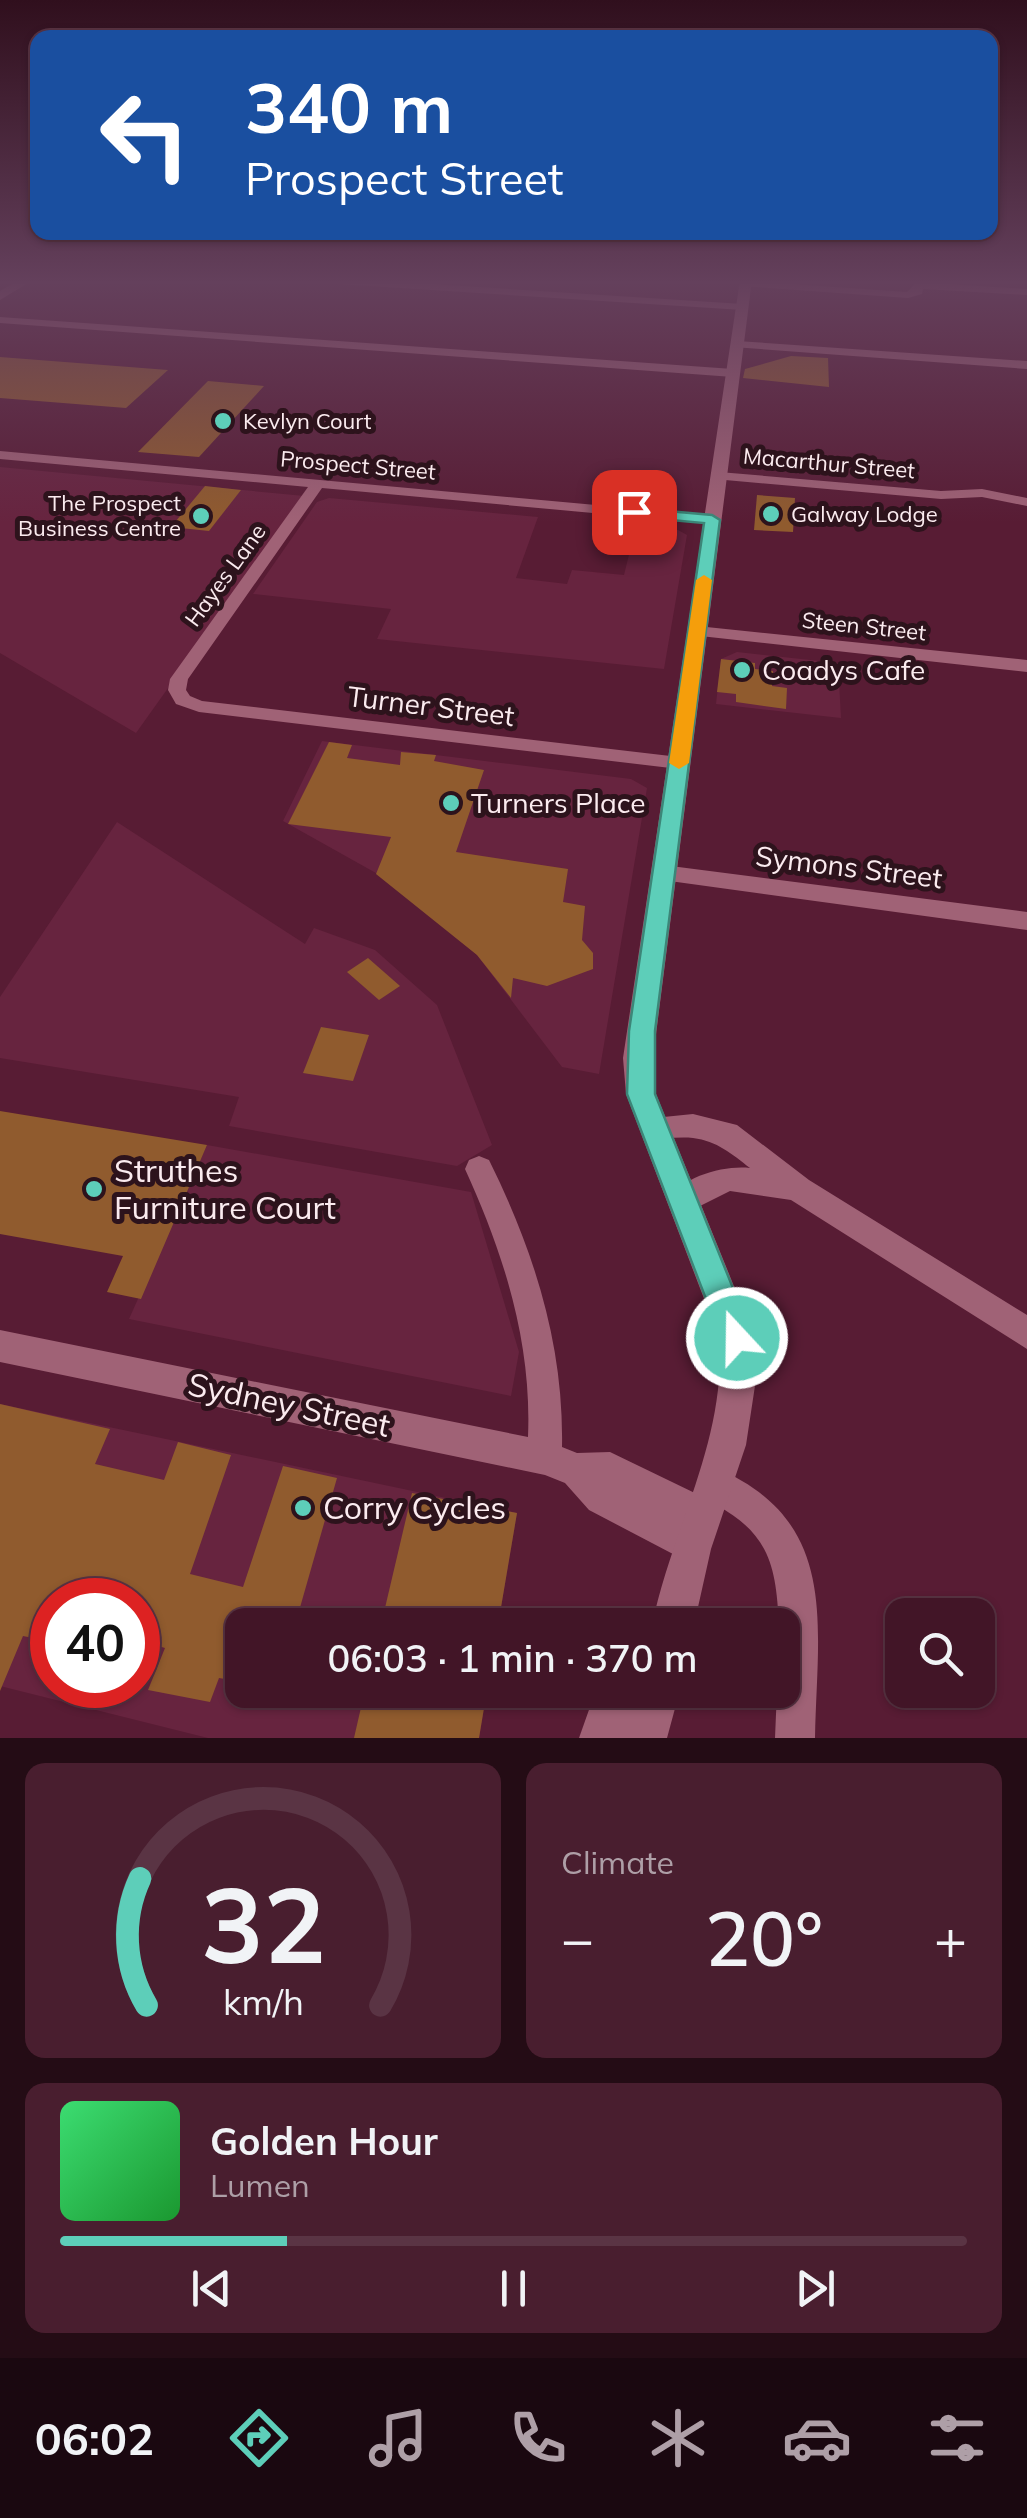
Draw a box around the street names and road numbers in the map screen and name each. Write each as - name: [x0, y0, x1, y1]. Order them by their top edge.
- street label: Macarthur Street: [742, 442, 916, 484]
- street label: Prospect Street: [279, 444, 437, 486]
- street label: Hayes Lane: [178, 518, 272, 632]
- street label: Steen Street: [801, 606, 928, 646]
- street label: Turner Street: [346, 678, 517, 733]
- street label: Symons Street: [754, 838, 945, 895]
- street label: Sydney Street: [185, 1363, 394, 1445]

